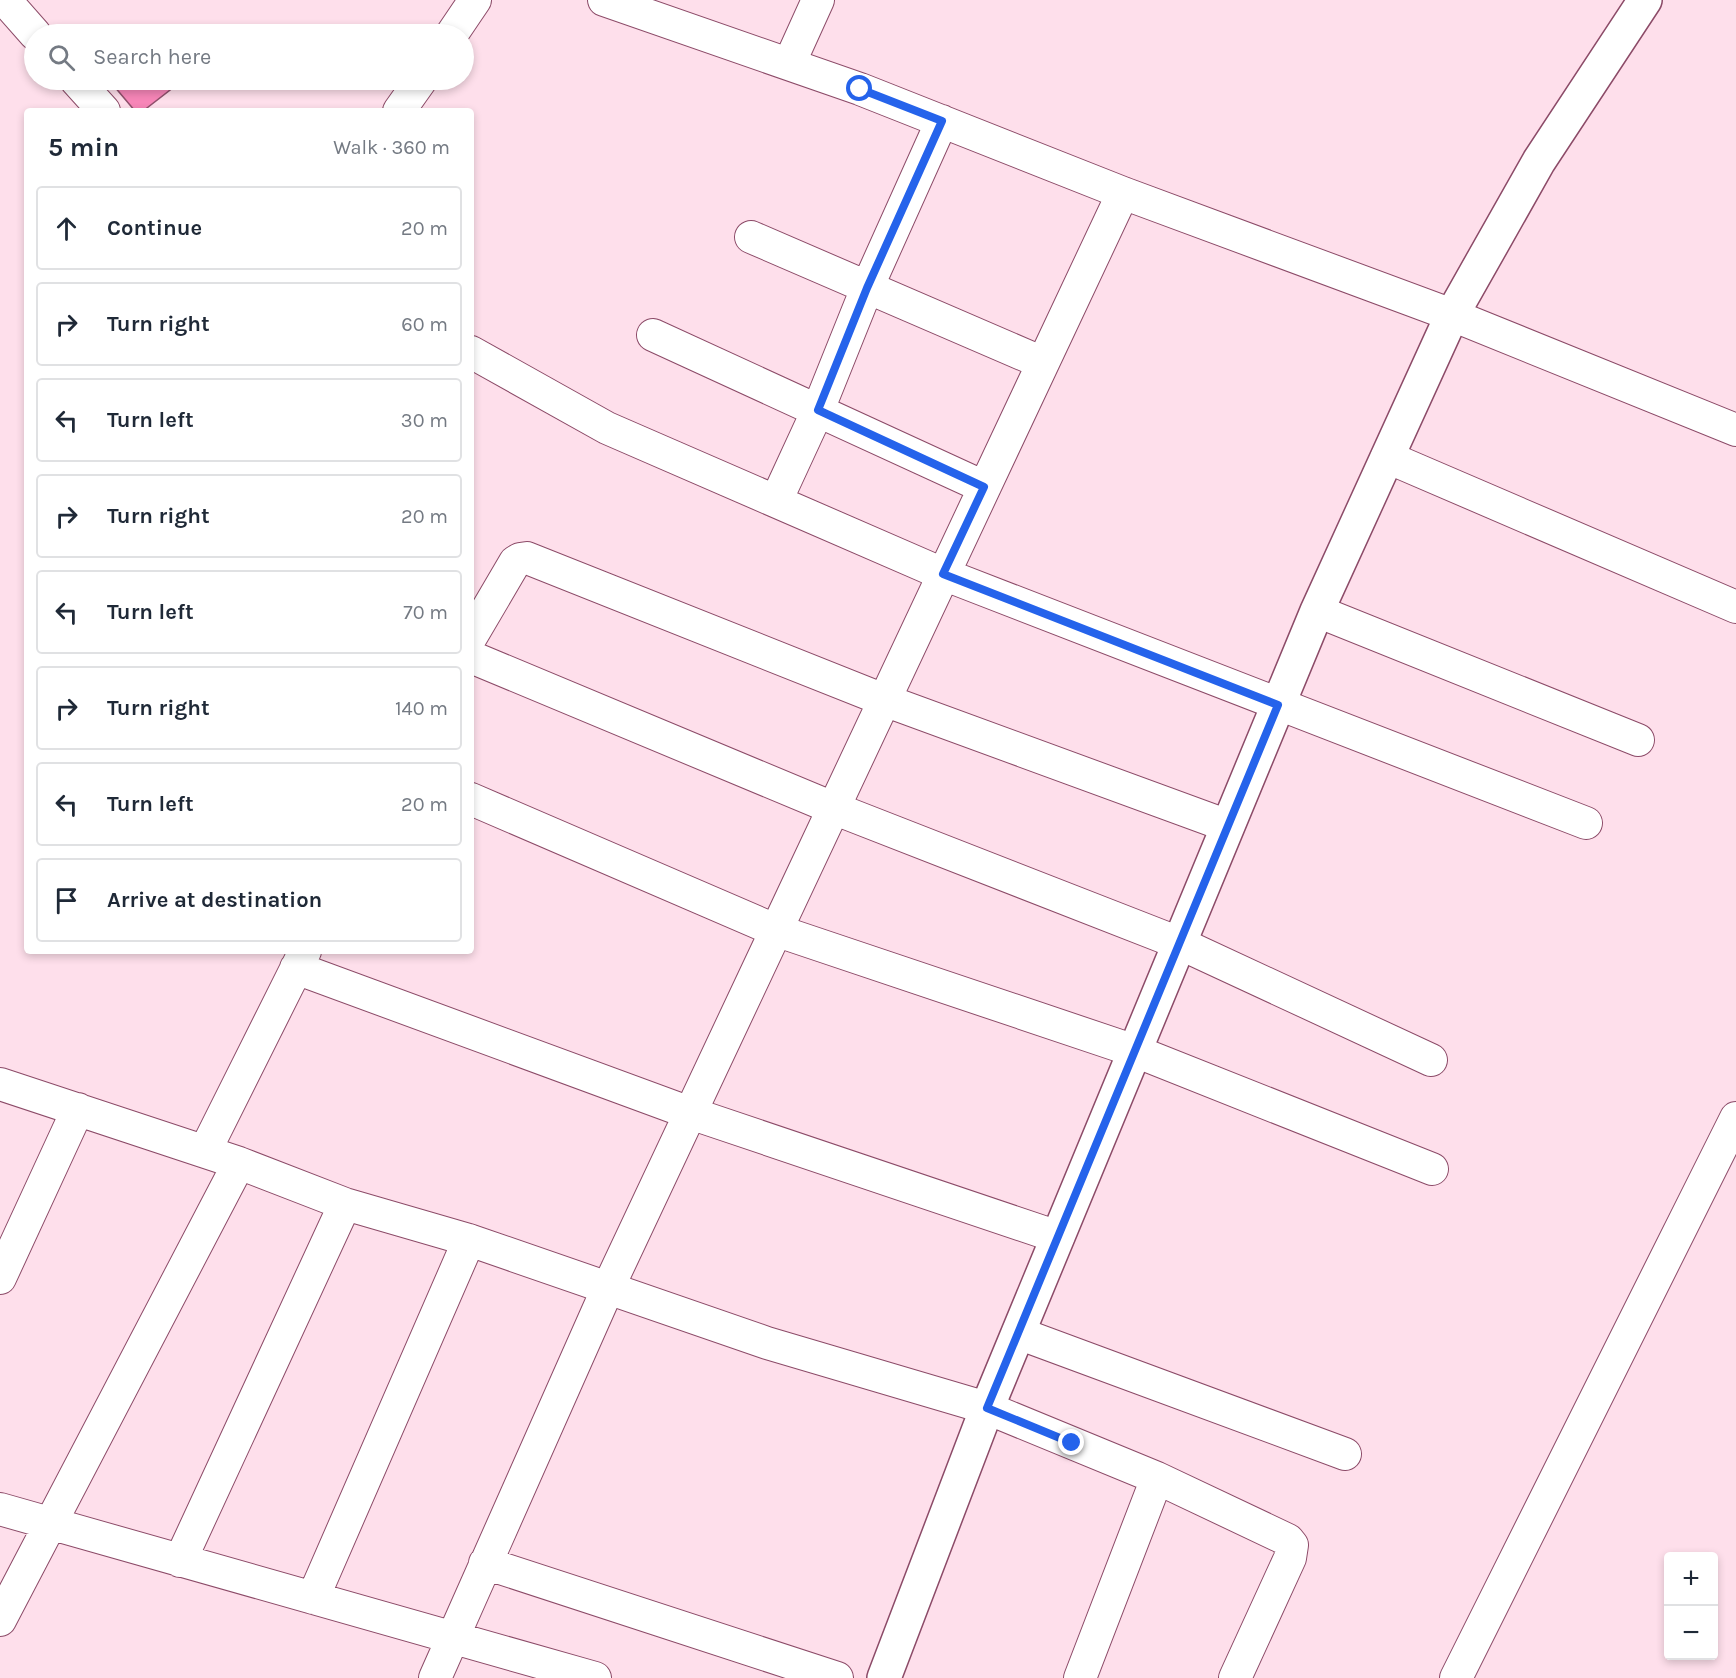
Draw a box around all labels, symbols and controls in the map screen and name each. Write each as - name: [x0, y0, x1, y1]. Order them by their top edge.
- search box: [24, 24, 474, 90]
- icon: search: [45, 41, 78, 74]
- text: Search here: [93, 44, 211, 70]
- route start: [846, 75, 872, 101]
- text: 5 min: [48, 132, 119, 163]
- text: Walk · 360 m: [333, 136, 450, 159]
- icon: ahead: [50, 212, 83, 245]
- text: Continue: [107, 215, 202, 241]
- text: 20 m: [401, 217, 448, 240]
- icon: right: [50, 308, 83, 341]
- text: Turn right: [107, 311, 210, 337]
- text: 60 m: [401, 313, 448, 336]
- icon: left: [50, 404, 83, 437]
- text: Turn left: [107, 407, 194, 433]
- text: 30 m: [401, 409, 448, 432]
- icon: right: [50, 500, 83, 533]
- text: Turn right: [107, 503, 210, 529]
- text: 20 m: [401, 505, 448, 528]
- icon: left: [50, 596, 83, 629]
- text: Turn left: [107, 599, 194, 625]
- text: 70 m: [403, 601, 448, 624]
- icon: right: [50, 692, 83, 725]
- text: Turn right: [107, 695, 210, 721]
- text: 140 m: [395, 697, 448, 720]
- icon: left: [50, 788, 83, 821]
- text: Turn left: [107, 791, 194, 817]
- text: 20 m: [401, 793, 448, 816]
- icon: arrive: [50, 884, 83, 917]
- text: Arrive at destination: [107, 887, 322, 913]
- route end: [1058, 1429, 1084, 1455]
- map controls: [1664, 1552, 1718, 1660]
- button: +: [1664, 1552, 1718, 1606]
- button: −: [1664, 1606, 1718, 1660]

